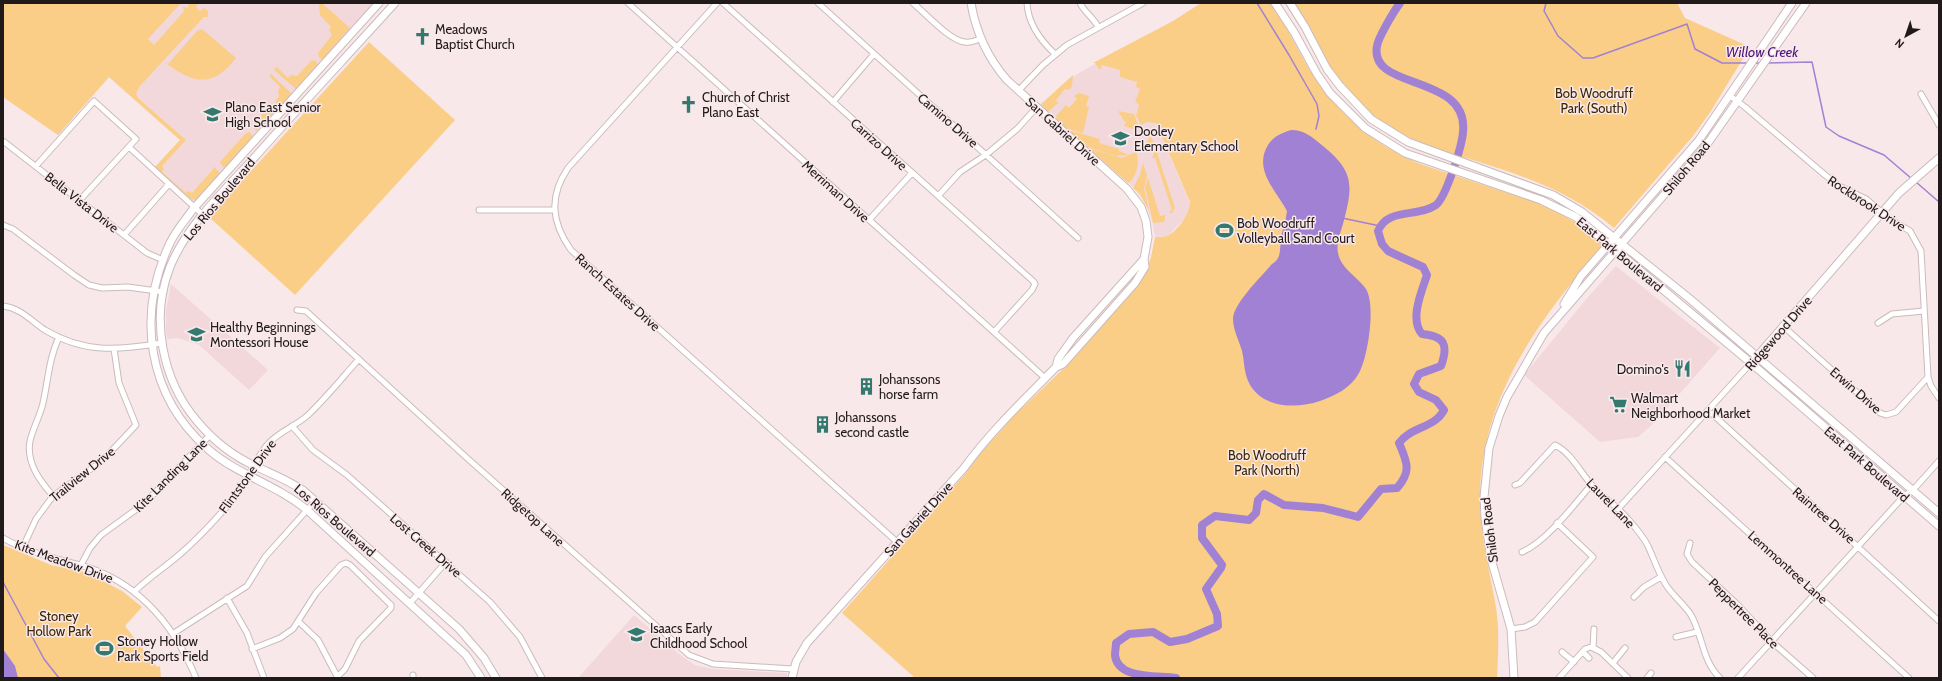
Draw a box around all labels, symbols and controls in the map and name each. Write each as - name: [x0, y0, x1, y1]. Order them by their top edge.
- north arrow: [1886, 16, 1926, 56]
- place label: Meadows Baptist Church: [435, 21, 515, 52]
- church icon: Meadows Baptist Church: [412, 26, 432, 46]
- text: N: [1892, 36, 1907, 52]
- water label: Willow Creek: [1726, 43, 1799, 61]
- park label: Bob Woodruff Park (South): [1555, 85, 1634, 116]
- place label: Church of Christ Plano East: [702, 89, 790, 120]
- street label: Camino Drive: [914, 89, 982, 151]
- street label: San Gabriel Drive: [1022, 93, 1104, 169]
- church icon: Church of Christ Plano East: [679, 94, 699, 114]
- place label: Plano East Senior High School: [225, 99, 322, 130]
- school or university icon: Plano East Senior High School: [202, 104, 222, 124]
- street label: Carrizo Drive: [847, 114, 911, 174]
- place label: Dooley Elementary School: [1134, 123, 1238, 154]
- school or university icon: Dooley Elementary School: [1111, 128, 1131, 148]
- street label: Shiloh Road: [1659, 138, 1713, 198]
- street label: Los Rios Boulevard: [180, 154, 258, 244]
- street label: Merriman Drive: [799, 157, 873, 226]
- street label: Bella Vista Drive: [42, 168, 122, 236]
- street label: Rockbrook Drive: [1825, 172, 1909, 234]
- street label: East Park Boulevard: [1574, 213, 1666, 295]
- place label: Bob Woodruff Volleyball Sand Court: [1237, 215, 1355, 246]
- sports icon: Bob Woodruff Volleyball Sand Court: [1214, 220, 1234, 240]
- street label: Ranch Estates Drive: [572, 250, 664, 335]
- street label: Ridgewood Drive: [1741, 292, 1815, 374]
- place label: Healthy Beginnings Montessori House: [210, 319, 317, 350]
- school or university icon: Healthy Beginnings Montessori House: [187, 324, 207, 344]
- restaurant icon: Domino's: [1672, 359, 1692, 379]
- place label: Domino's: [1617, 361, 1670, 377]
- street label: Erwin Drive: [1827, 363, 1885, 417]
- place label: Johanssons horse farm: [878, 371, 941, 402]
- building icon: Johanssons horse farm: [856, 376, 876, 396]
- place label: Walmart Neighborhood Market: [1631, 390, 1751, 421]
- supermarket icon: Walmart Neighborhood Market: [1608, 395, 1628, 415]
- place label: Johanssons second castle: [834, 409, 909, 440]
- building icon: Johanssons second castle: [812, 414, 832, 434]
- street label: East Park Boulevard: [1821, 423, 1913, 505]
- street label: Kite Landing Lane: [130, 435, 210, 515]
- street label: Flintstone Drive: [215, 436, 279, 516]
- street label: Trailview Drive: [46, 443, 118, 505]
- park label: Bob Woodruff Park (North): [1228, 447, 1307, 478]
- street label: Laurel Lane: [1583, 475, 1639, 531]
- street label: San Gabriel Drive: [880, 478, 956, 560]
- street label: Los Rios Boulevard: [291, 480, 379, 560]
- street label: Raintree Drive: [1789, 483, 1859, 547]
- street label: Ridgetop Lane: [498, 485, 568, 550]
- street label: Shiloh Road: [1477, 496, 1501, 564]
- street label: Lost Creek Drive: [387, 510, 465, 581]
- street label: Lemmontree Lane: [1745, 527, 1831, 607]
- street label: Kite Meadow Drive: [13, 536, 116, 586]
- street label: Peppertree Place: [1706, 575, 1783, 652]
- park label: Stoney Hollow Park: [26, 608, 92, 639]
- place label: Isaacs Early Childhood School: [650, 620, 747, 651]
- school or university icon: Isaacs Early Childhood School: [627, 625, 647, 645]
- place label: Stoney Hollow Park Sports Field: [117, 633, 208, 664]
- sports icon: Stoney Hollow Park Sports Field: [94, 638, 114, 658]

